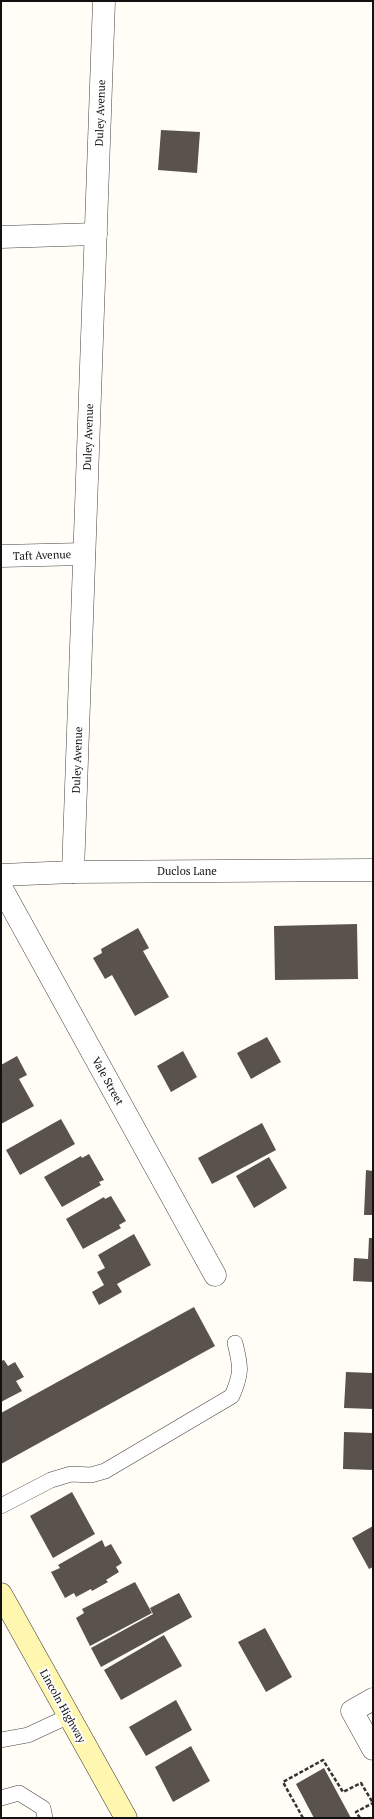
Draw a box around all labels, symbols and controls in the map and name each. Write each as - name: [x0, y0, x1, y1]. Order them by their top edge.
- street label: Duley Avenue: [92, 79, 108, 147]
- street label: Duley Avenue: [80, 403, 96, 471]
- street label: Taft Avenue: [13, 547, 72, 563]
- street label: Duley Avenue: [69, 726, 85, 794]
- street label: Duclos Lane: [157, 864, 217, 878]
- street label: Vale Street: [89, 1054, 127, 1108]
- street label: Lincoln Highway: [37, 1667, 89, 1746]

